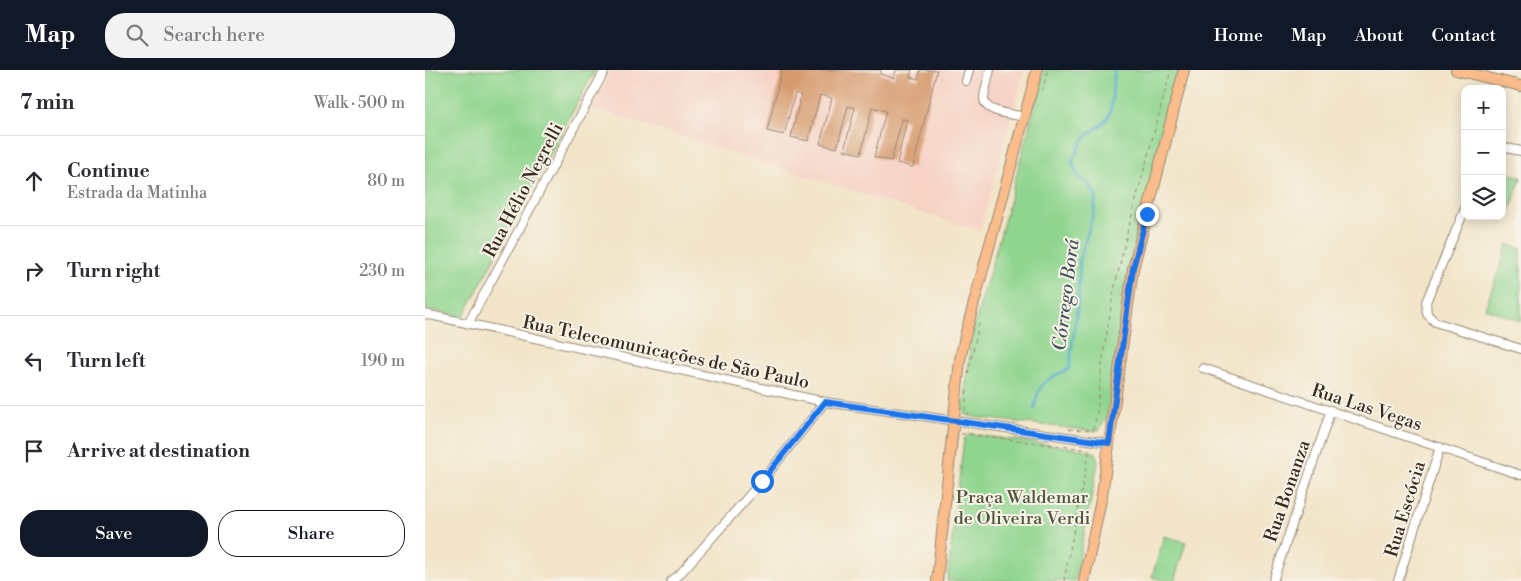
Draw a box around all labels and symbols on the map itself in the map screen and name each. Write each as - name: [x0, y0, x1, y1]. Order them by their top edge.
- street label: Rua Hélio Negrelli: [478, 119, 569, 262]
- route end: [1136, 203, 1159, 226]
- water label: Córrego Borá: [1047, 238, 1085, 352]
- street label: Rua Telecomunicações de São Paulo: [520, 311, 811, 394]
- street label: Rua Las Vegas: [1309, 379, 1425, 436]
- street label: Rua Bonanza: [1259, 436, 1316, 545]
- street label: Rua Escócia: [1380, 458, 1431, 560]
- route start: [751, 470, 774, 493]
- park label: Praça Waldemar de Oliveira Verdi: [954, 486, 1090, 530]

